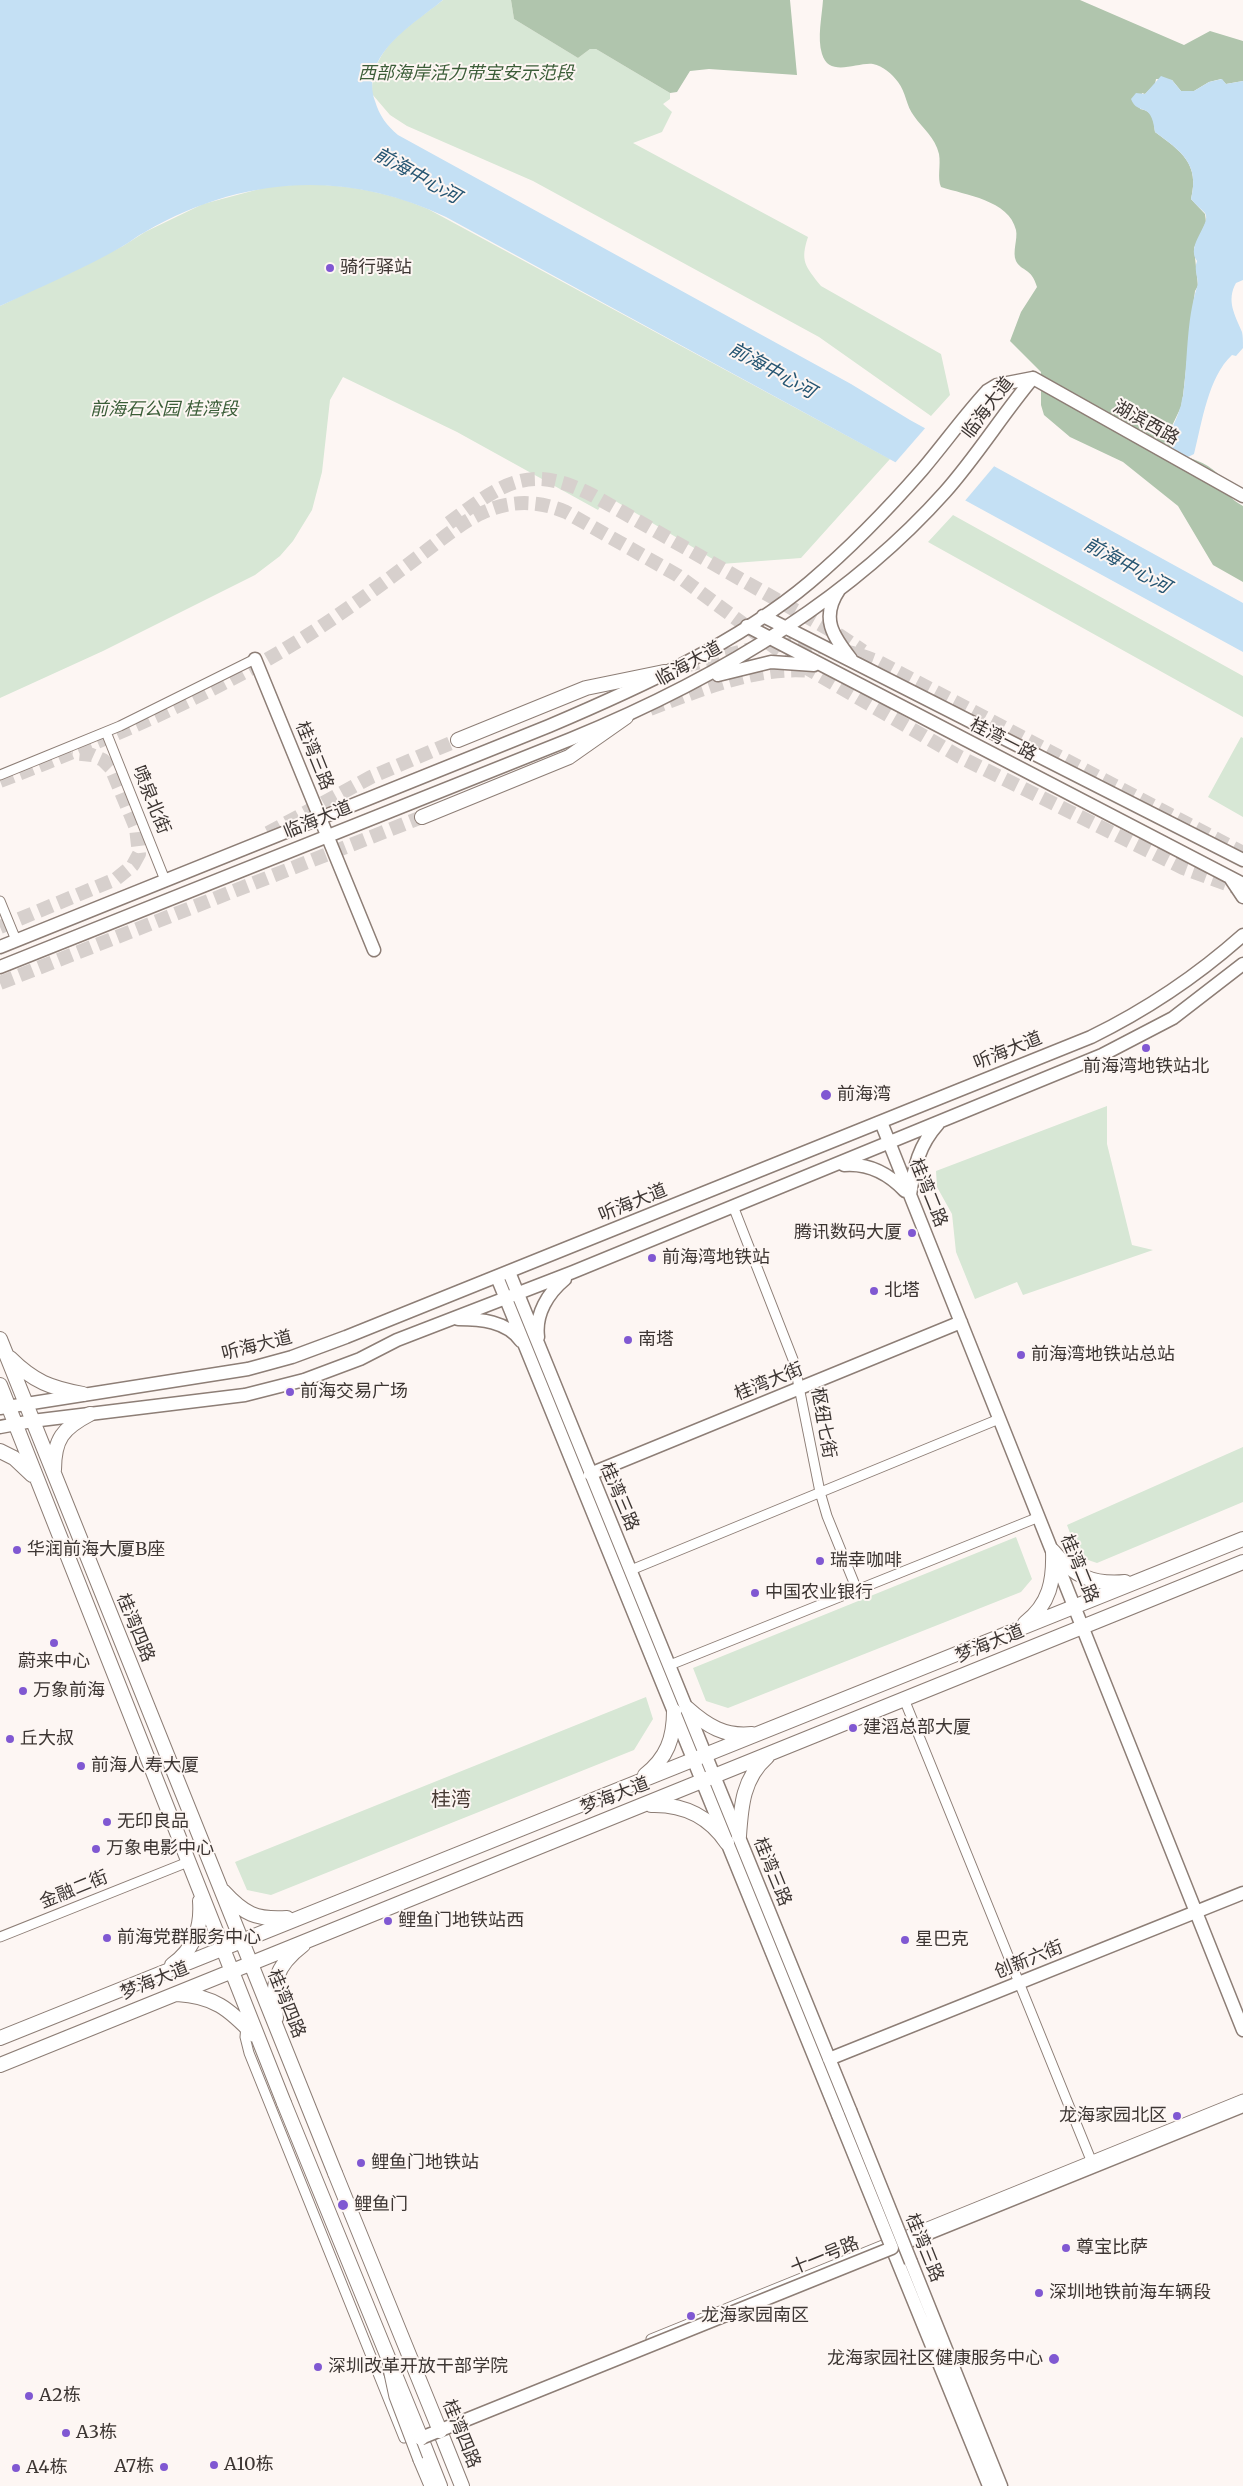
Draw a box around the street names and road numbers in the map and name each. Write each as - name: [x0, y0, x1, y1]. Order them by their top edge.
- street label: 临海大道: [958, 373, 1018, 443]
- street label: 湖滨西路: [1109, 396, 1183, 450]
- street label: 临海大道: [652, 637, 726, 691]
- street label: 桂湾一路: [966, 714, 1040, 766]
- street label: 桂湾三路: [291, 719, 337, 793]
- street label: 喷泉北街: [128, 763, 174, 837]
- street label: 临海大道: [281, 797, 355, 843]
- street label: 听海大道: [971, 1028, 1045, 1074]
- street label: 桂湾二路: [905, 1156, 951, 1230]
- street label: 听海大道: [596, 1180, 670, 1226]
- street label: 听海大道: [219, 1327, 295, 1365]
- street label: 桂湾大街: [732, 1359, 806, 1405]
- street label: 枢纽七街: [806, 1386, 840, 1460]
- street label: 桂湾三路: [595, 1460, 643, 1534]
- street label: 桂湾二路: [1056, 1532, 1102, 1606]
- street label: 桂湾四路: [112, 1591, 158, 1665]
- street label: 梦海大道: [953, 1621, 1027, 1667]
- street label: 梦海大道: [578, 1773, 652, 1819]
- street label: 桂湾三路: [749, 1835, 795, 1909]
- street label: 金融二街: [37, 1867, 111, 1913]
- street label: 创新六街: [992, 1937, 1066, 1983]
- street label: 梦海大道: [118, 1958, 192, 2004]
- street label: 桂湾四路: [263, 1967, 309, 2041]
- street label: 桂湾三路: [901, 2211, 947, 2285]
- street label: 十一号路: [788, 2233, 862, 2279]
- street label: 桂湾四路: [438, 2397, 484, 2471]

